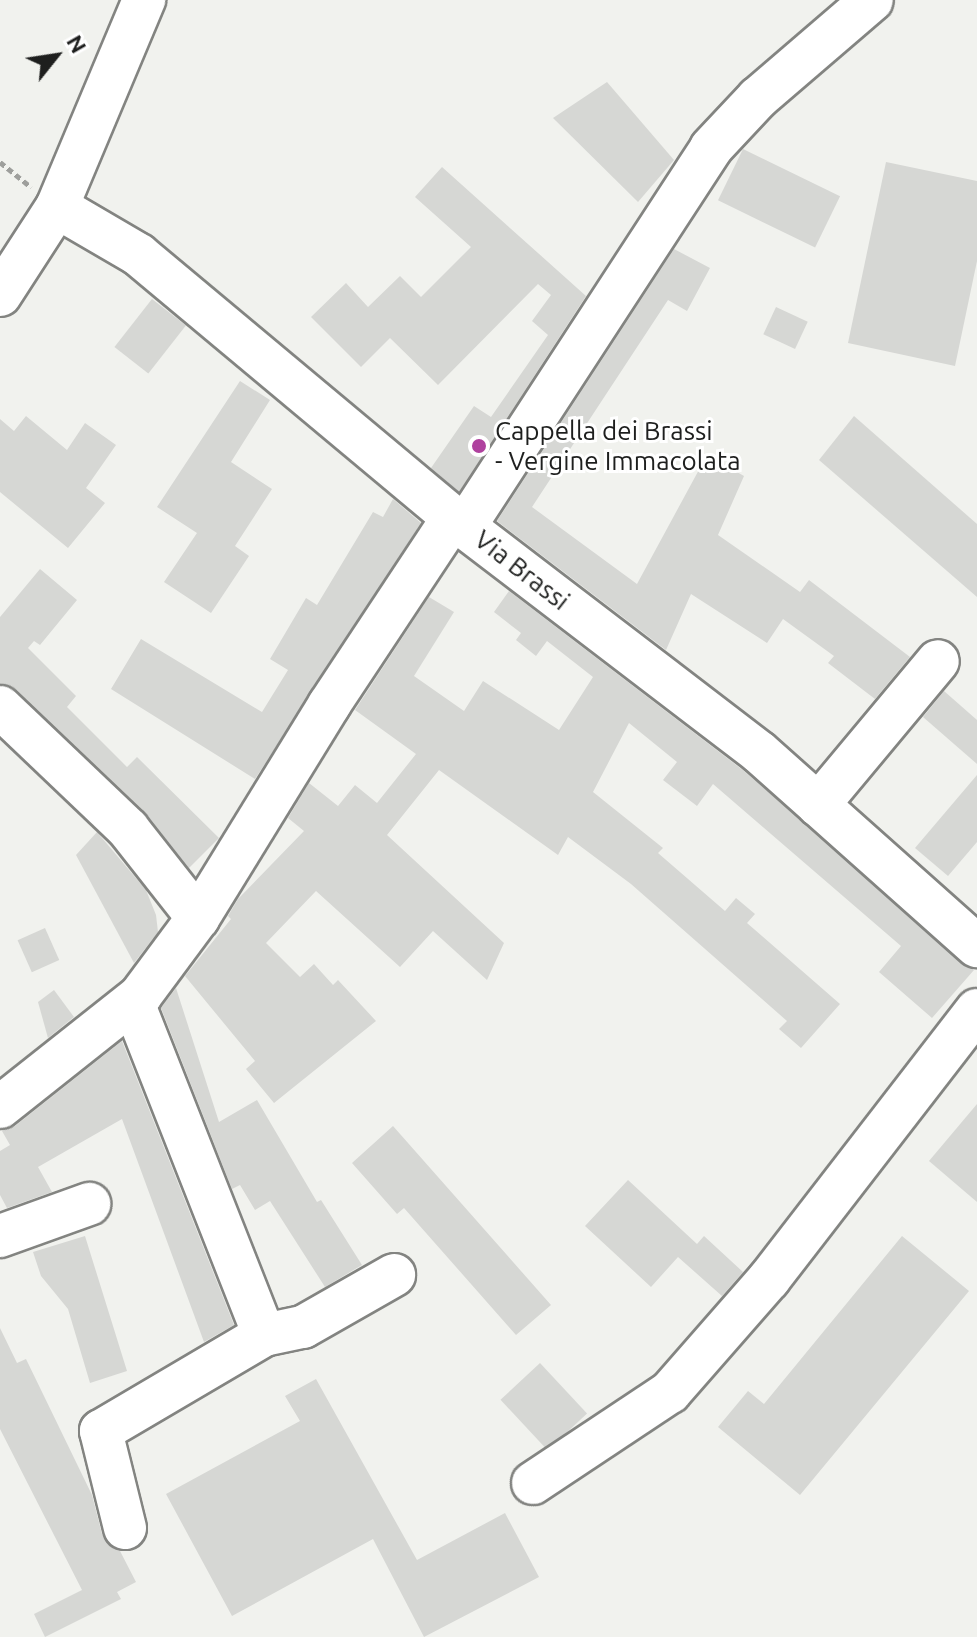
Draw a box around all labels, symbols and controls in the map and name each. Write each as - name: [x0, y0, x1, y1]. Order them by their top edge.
- north arrow: [16, 16, 96, 96]
- text: N: [62, 30, 92, 57]
- place label: Cappella dei Brassi - Vergine Immacolata: [495, 415, 741, 476]
- marker: Cappella dei Brassi - Vergine Immacolata: [470, 437, 488, 455]
- street label: Via Brassi: [468, 523, 576, 617]

